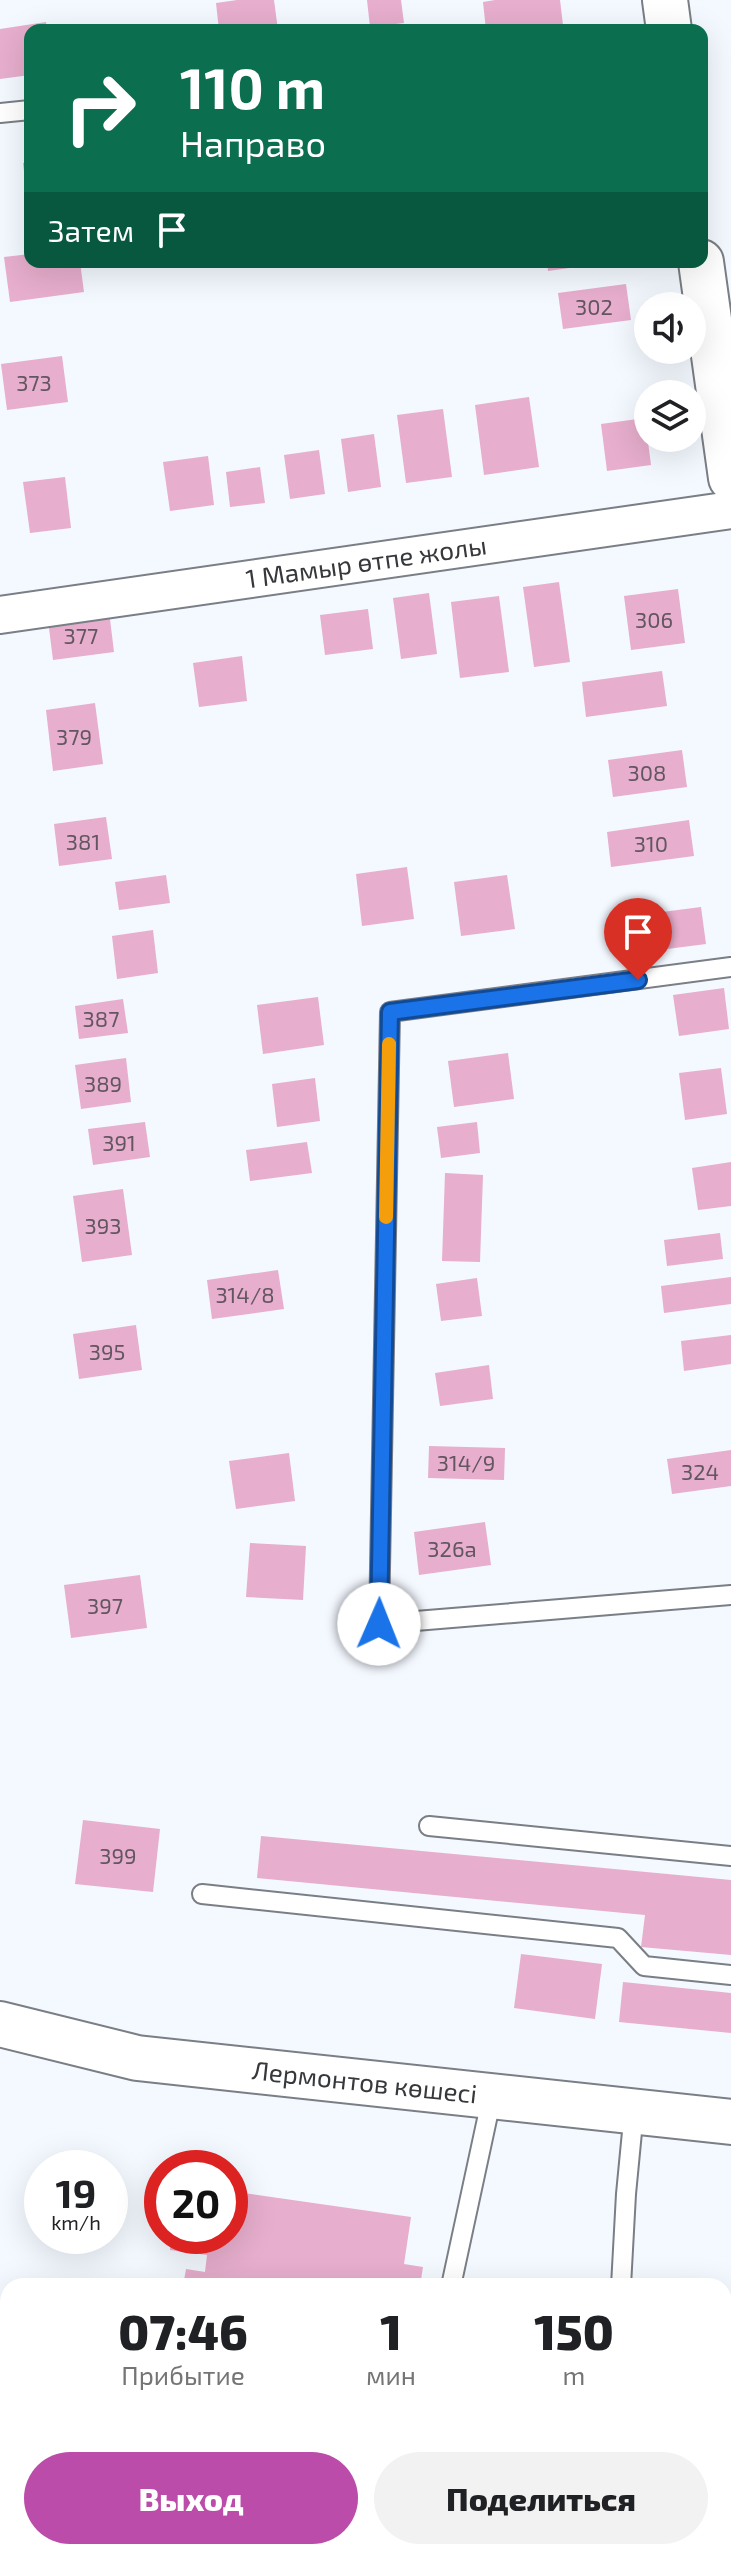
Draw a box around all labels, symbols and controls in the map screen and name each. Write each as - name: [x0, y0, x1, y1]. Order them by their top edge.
- text: 110 m: [180, 53, 325, 120]
- icon: right: [48, 56, 152, 160]
- text: Направо: [180, 121, 326, 164]
- icon: arrive: [150, 208, 194, 252]
- text: Затем: [48, 212, 134, 248]
- map controls: [634, 292, 706, 452]
- button: sound: [634, 292, 706, 364]
- house number: 302: [575, 293, 613, 319]
- house number: 373: [16, 369, 52, 395]
- button: layers: [634, 380, 706, 452]
- street label: 1 Мамыр өтпе жолы: [244, 528, 489, 594]
- house number: 306: [635, 606, 673, 632]
- house number: 377: [64, 622, 98, 648]
- house number: 379: [56, 723, 92, 749]
- house number: 308: [628, 759, 666, 785]
- house number: 381: [66, 828, 100, 854]
- house number: 310: [634, 830, 668, 856]
- pin: [604, 898, 672, 980]
- icon: arrive: [616, 910, 660, 954]
- house number: 387: [83, 1005, 119, 1031]
- house number: 389: [84, 1070, 122, 1096]
- house number: 391: [102, 1129, 136, 1155]
- house number: 393: [84, 1212, 122, 1238]
- house number: 314/8: [215, 1281, 275, 1307]
- house number: 395: [89, 1338, 125, 1364]
- house number: 314/9: [437, 1449, 495, 1475]
- house number: 324: [681, 1458, 719, 1484]
- house number: 326а: [427, 1535, 477, 1561]
- position arrow: [337, 1582, 421, 1666]
- house number: 397: [87, 1592, 123, 1618]
- house number: 399: [99, 1842, 137, 1868]
- street label: Лермонтов көшесі: [251, 2054, 479, 2109]
- speed limit sign: 20: [144, 2150, 248, 2254]
- text: 19: [56, 2168, 96, 2216]
- text: km/h: [51, 2210, 101, 2234]
- text: 07:46: [118, 2302, 248, 2360]
- text: 1: [380, 2302, 402, 2360]
- text: 150: [534, 2302, 614, 2360]
- text: Прибытие: [121, 2359, 245, 2390]
- text: мин: [366, 2359, 416, 2390]
- text: m: [563, 2359, 585, 2390]
- button: Выход: [24, 2452, 358, 2544]
- button: Поделиться: [374, 2452, 708, 2544]

